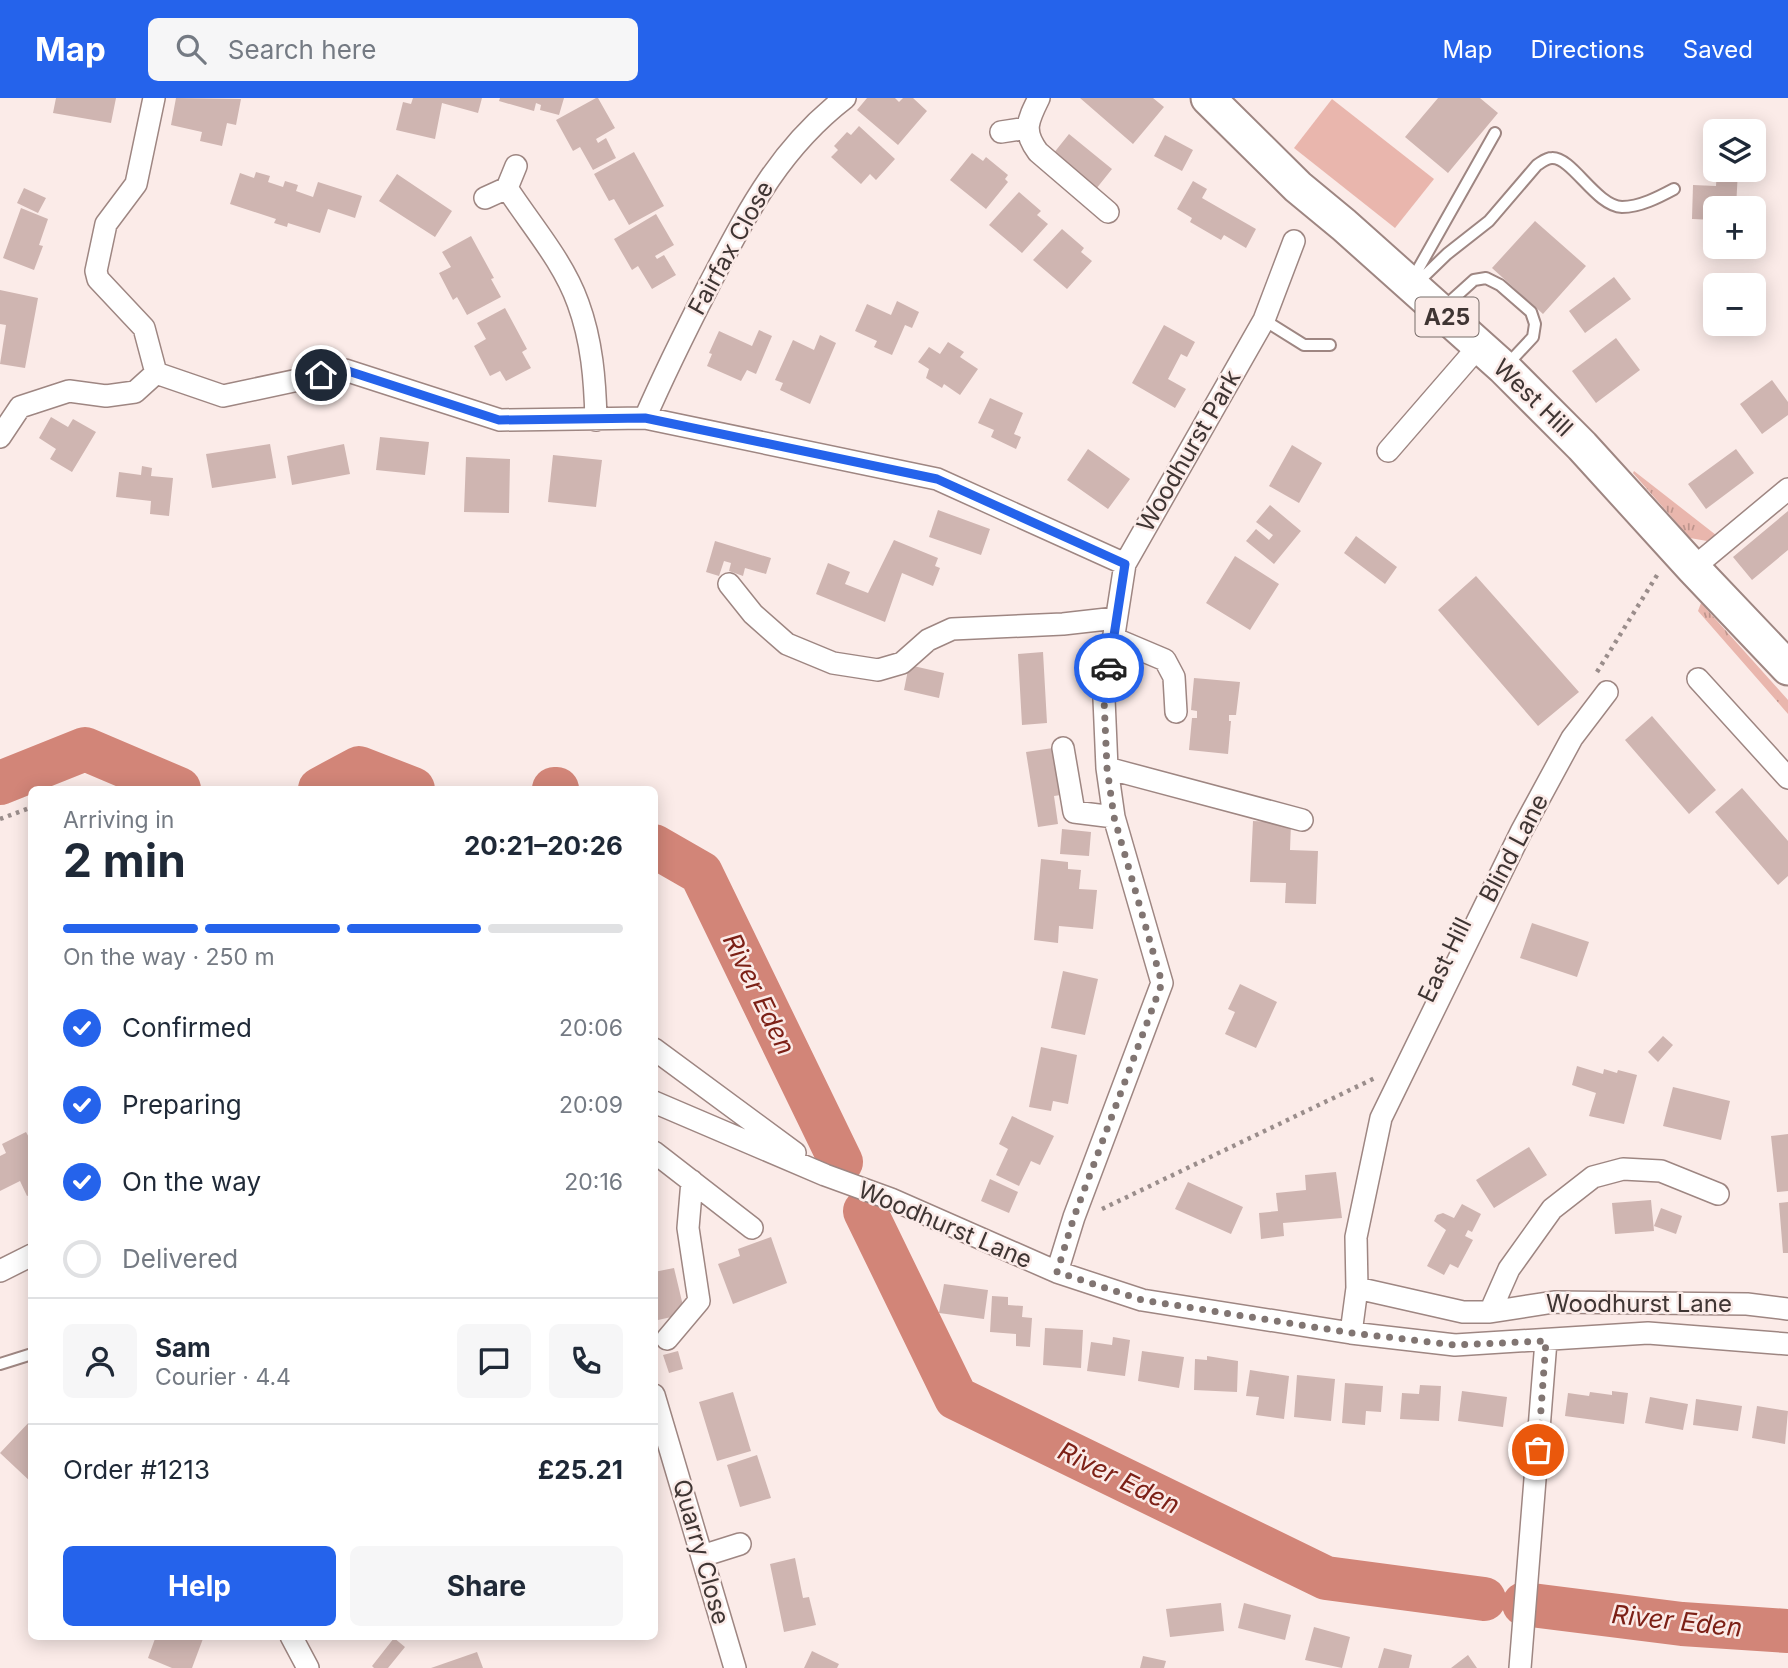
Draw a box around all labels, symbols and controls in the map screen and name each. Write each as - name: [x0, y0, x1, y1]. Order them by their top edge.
- search box: [148, 18, 638, 81]
- text: Map: [35, 29, 106, 69]
- icon: search: [172, 30, 210, 68]
- text: Search here: [228, 34, 376, 65]
- text: Map: [1443, 35, 1492, 64]
- text: Directions: [1530, 35, 1645, 64]
- text: Saved: [1683, 35, 1753, 64]
- map controls: [1703, 119, 1766, 336]
- button: layers: [1703, 119, 1766, 182]
- street label: Fairfax Close: [682, 176, 779, 320]
- button: +: [1703, 196, 1766, 259]
- button: −: [1703, 273, 1766, 336]
- road number: A25: [1416, 298, 1478, 336]
- pin: [291, 345, 351, 405]
- street label: West Hill: [1488, 353, 1579, 442]
- icon: home: [302, 356, 340, 394]
- street label: Woodhurst Park: [1131, 365, 1247, 537]
- courier: [1074, 633, 1144, 703]
- icon: car: [1090, 649, 1128, 687]
- street label: Blind Lane: [1473, 789, 1554, 907]
- text: Arriving in: [63, 806, 174, 834]
- text: 20:21–20:26: [464, 830, 623, 861]
- text: 2 min: [63, 832, 186, 888]
- street label: East Hill: [1412, 913, 1477, 1007]
- water label: River Eden: [717, 928, 802, 1060]
- text: On the way · 250 m: [63, 943, 275, 971]
- icon: check: [63, 1009, 101, 1047]
- text: Confirmed: [122, 1012, 252, 1043]
- text: 20:06: [559, 1014, 623, 1042]
- icon: check: [63, 1086, 101, 1124]
- text: Preparing: [122, 1089, 242, 1120]
- text: 20:09: [559, 1091, 623, 1119]
- icon: check: [63, 1163, 101, 1201]
- text: On the way: [122, 1166, 261, 1197]
- text: 20:16: [564, 1168, 623, 1196]
- street label: Woodhurst Lane: [854, 1175, 1036, 1274]
- text: Delivered: [122, 1243, 238, 1274]
- street label: Woodhurst Lane: [1546, 1289, 1732, 1318]
- button: person: [63, 1324, 137, 1398]
- button: chat: [457, 1324, 531, 1398]
- button: phone: [549, 1324, 623, 1398]
- text: Sam: [155, 1332, 211, 1363]
- text: Courier · 4.4: [155, 1363, 291, 1391]
- pin: [1508, 1420, 1568, 1480]
- icon: bag: [1519, 1431, 1557, 1469]
- water label: River Eden: [1053, 1435, 1185, 1520]
- text: Order #1213: [63, 1454, 210, 1485]
- text: £25.21: [538, 1454, 623, 1485]
- street label: Quarry Close: [667, 1476, 736, 1628]
- button: Help: [63, 1546, 336, 1626]
- button: Share: [350, 1546, 623, 1626]
- water label: River Eden: [1610, 1598, 1744, 1643]

